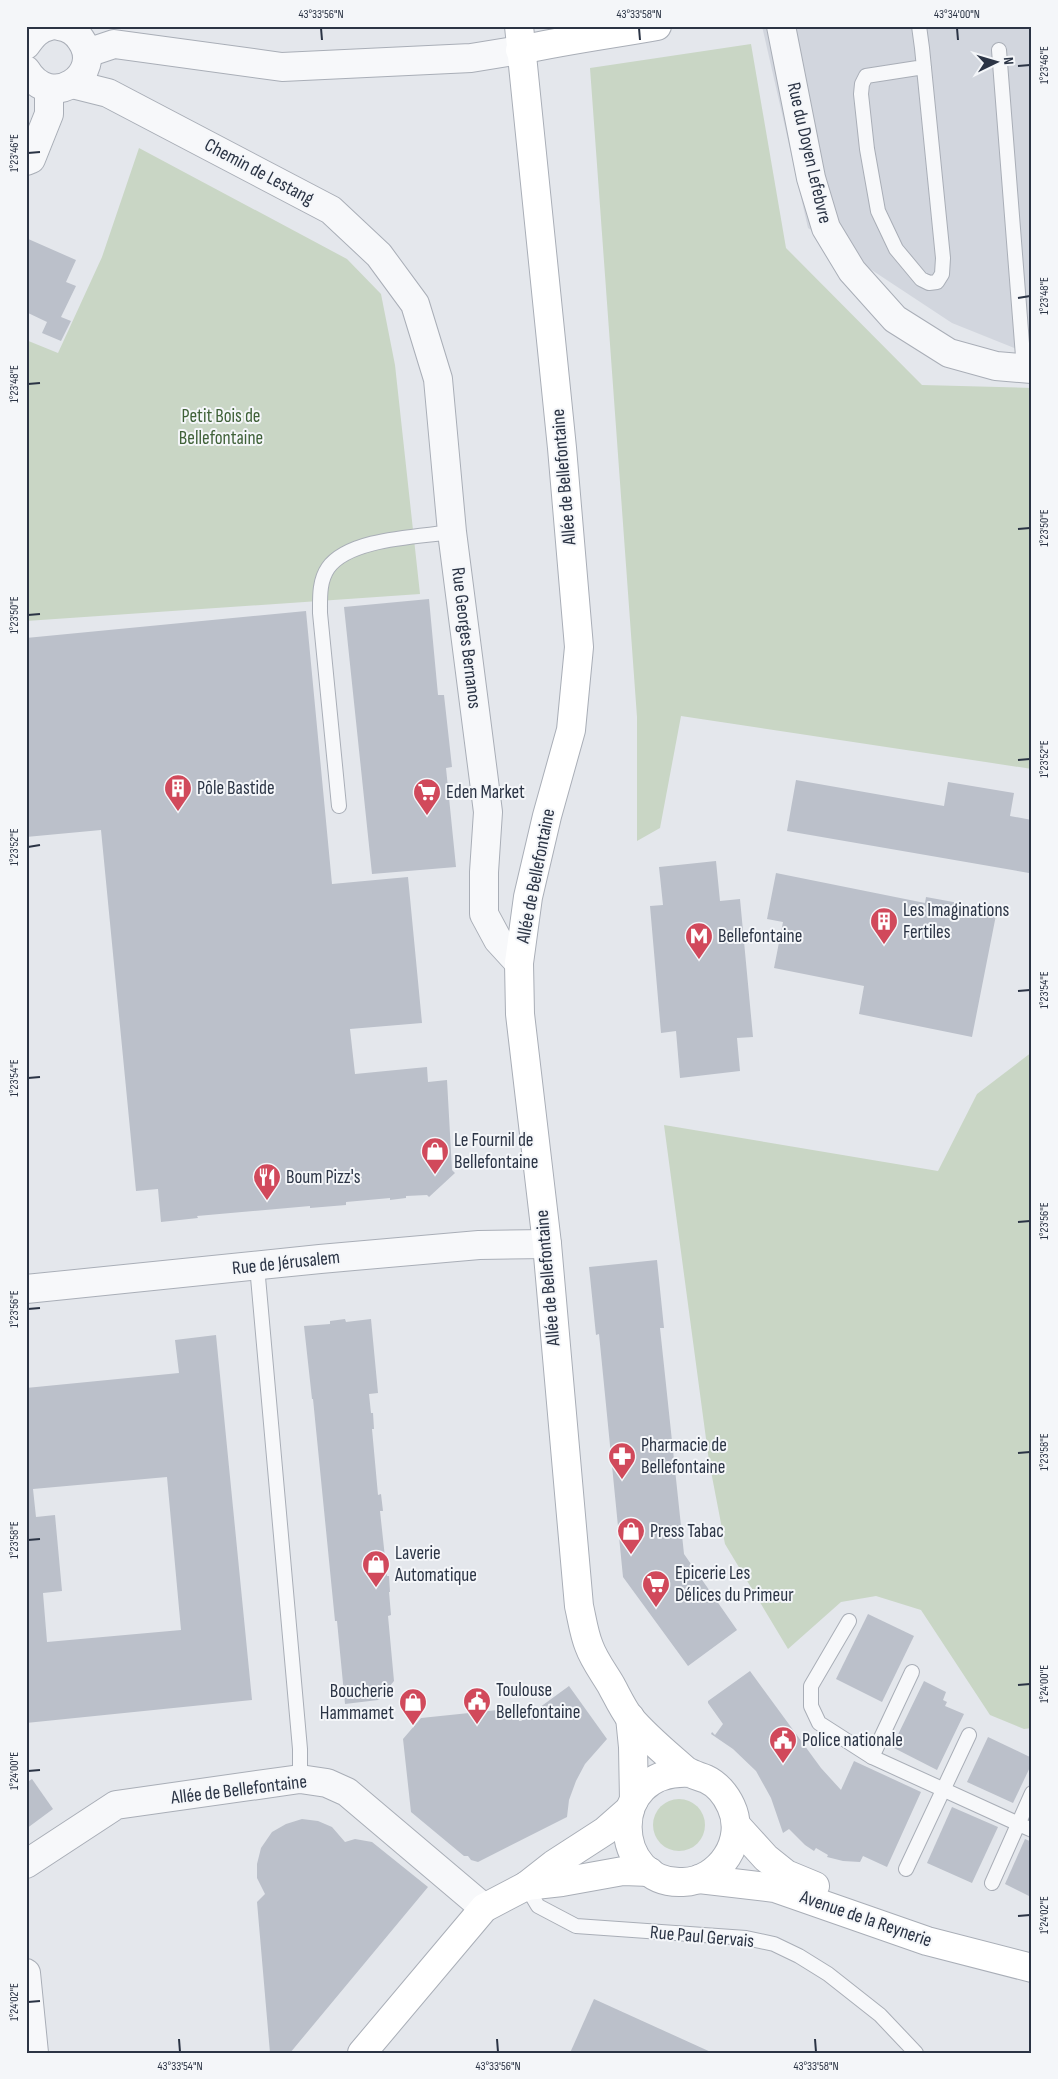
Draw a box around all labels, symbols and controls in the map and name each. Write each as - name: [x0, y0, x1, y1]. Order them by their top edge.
- text: 43°33'56"N: [298, 7, 344, 22]
- text: 43°33'58"N: [616, 7, 662, 22]
- text: 43°34'00"N: [934, 7, 980, 22]
- north arrow: [970, 38, 1020, 88]
- text: 1°23'46"E: [1037, 46, 1052, 84]
- text: N: [1000, 56, 1017, 65]
- street label: Rue du Doyen Lefebvre: [782, 80, 836, 226]
- text: 1°23'46"E: [7, 134, 22, 172]
- street label: Chemin de Lestang: [200, 134, 318, 211]
- text: 1°23'48"E: [1037, 277, 1052, 315]
- text: 1°23'48"E: [7, 365, 22, 403]
- park label: Petit Bois de Bellefontaine: [179, 405, 263, 450]
- street label: Allée de Bellefontaine: [547, 408, 581, 547]
- text: 1°23'50"E: [1037, 509, 1052, 547]
- street label: Rue Georges Bernanos: [446, 566, 486, 710]
- text: 1°23'50"E: [7, 596, 22, 634]
- text: 1°23'52"E: [1037, 740, 1052, 778]
- building icon: Pôle Bastide: [163, 773, 193, 812]
- place label: Pôle Bastide: [197, 777, 275, 800]
- supermarket icon: Eden Market: [412, 777, 442, 816]
- place label: Eden Market: [446, 781, 525, 804]
- street label: Allée de Bellefontaine: [511, 807, 560, 946]
- text: 1°23'52"E: [7, 828, 22, 866]
- place label: Les Imaginations Fertiles: [903, 899, 1010, 944]
- building icon: Les Imaginations Fertiles: [869, 906, 899, 945]
- metro station icon: Bellefontaine: [684, 921, 714, 960]
- place label: Bellefontaine: [718, 925, 802, 948]
- text: 1°23'54"E: [1037, 971, 1052, 1009]
- text: 1°23'54"E: [7, 1059, 22, 1097]
- place label: Le Fournil de Bellefontaine: [454, 1129, 538, 1174]
- shop icon: Le Fournil de Bellefontaine: [420, 1136, 450, 1175]
- restaurant icon: Boum Pizz's: [252, 1162, 282, 1201]
- place label: Boum Pizz's: [286, 1166, 361, 1189]
- text: 1°23'56"E: [1037, 1202, 1052, 1240]
- street label: Allée de Bellefontaine: [531, 1209, 565, 1348]
- street label: Rue de Jérusalem: [231, 1246, 341, 1280]
- text: 1°23'56"E: [7, 1290, 22, 1328]
- text: 1°23'58"E: [1037, 1433, 1052, 1471]
- place label: Pharmacie de Bellefontaine: [641, 1434, 727, 1479]
- pharmacy icon: Pharmacie de Bellefontaine: [607, 1441, 637, 1480]
- shop icon: Press Tabac: [616, 1516, 646, 1555]
- place label: Press Tabac: [650, 1520, 724, 1543]
- text: 1°23'58"E: [7, 1521, 22, 1559]
- place label: Laverie Automatique: [394, 1542, 477, 1587]
- shop icon: Laverie Automatique: [361, 1549, 391, 1588]
- place label: Epicerie Les Délices du Primeur: [675, 1562, 794, 1607]
- supermarket icon: Epicerie Les Délices du Primeur: [641, 1569, 671, 1608]
- text: 1°24'00"E: [1037, 1665, 1052, 1703]
- place label: Toulouse Bellefontaine: [496, 1679, 580, 1724]
- place label: Boucherie Hammamet: [320, 1680, 394, 1725]
- public building icon: Toulouse Bellefontaine: [462, 1686, 492, 1725]
- shop icon: Boucherie Hammamet: [398, 1687, 428, 1726]
- public building icon: Police nationale: [768, 1725, 798, 1764]
- place label: Police nationale: [802, 1729, 903, 1752]
- text: 1°24'00"E: [7, 1752, 22, 1790]
- street label: Allée de Bellefontaine: [169, 1770, 308, 1810]
- street label: Avenue de la Reynerie: [796, 1885, 935, 1952]
- text: 1°24'02"E: [1037, 1896, 1052, 1934]
- street label: Rue Paul Gervais: [649, 1921, 755, 1953]
- text: 1°24'02"E: [7, 1983, 22, 2021]
- text: 43°33'54"N: [157, 2059, 203, 2074]
- text: 43°33'56"N: [475, 2059, 521, 2074]
- text: 43°33'58"N: [793, 2059, 839, 2074]

